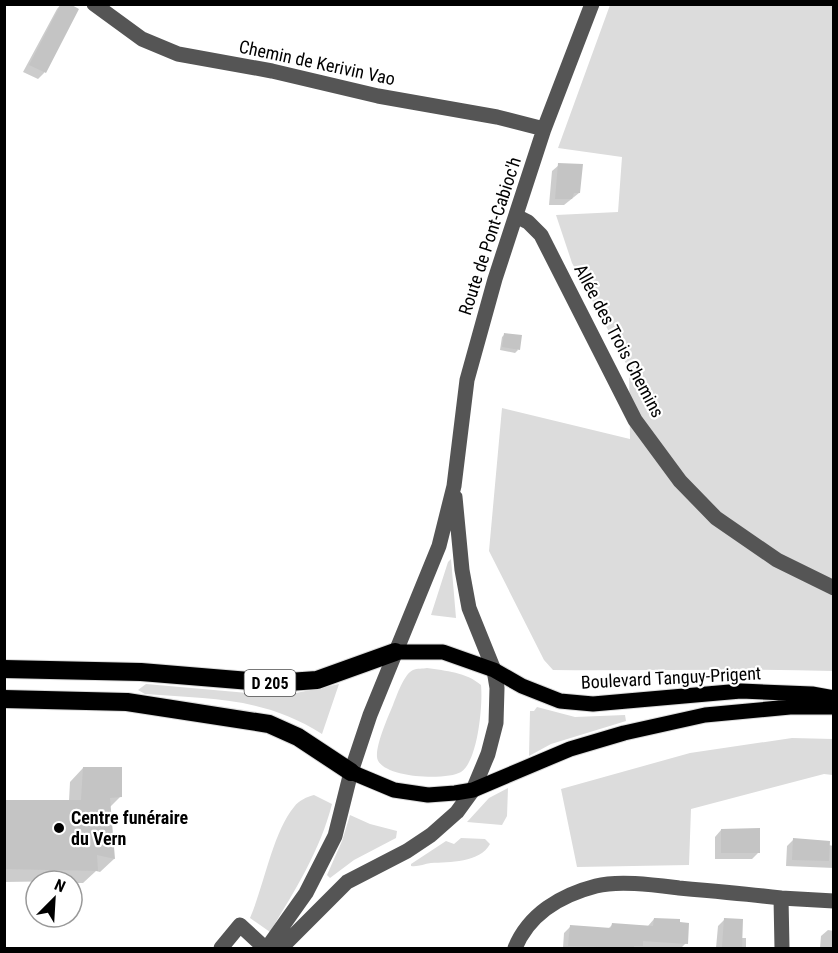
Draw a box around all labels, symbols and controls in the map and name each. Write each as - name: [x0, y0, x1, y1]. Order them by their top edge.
- street label: Chemin de Kerivin Vao: [237, 36, 397, 89]
- street label: Route de Pont-Cabioc'h: [454, 154, 525, 318]
- street label: Allée des Trois Chemins: [570, 261, 669, 421]
- street label: Boulevard Tanguy-Prigent: [580, 662, 762, 693]
- road number: D 205: [244, 670, 296, 696]
- place label: Centre funéraire du Vern: [71, 807, 189, 849]
- marker: Centre funéraire du Vern: [52, 821, 66, 835]
- north arrow: [24, 869, 84, 929]
- text: N: [52, 875, 68, 896]

